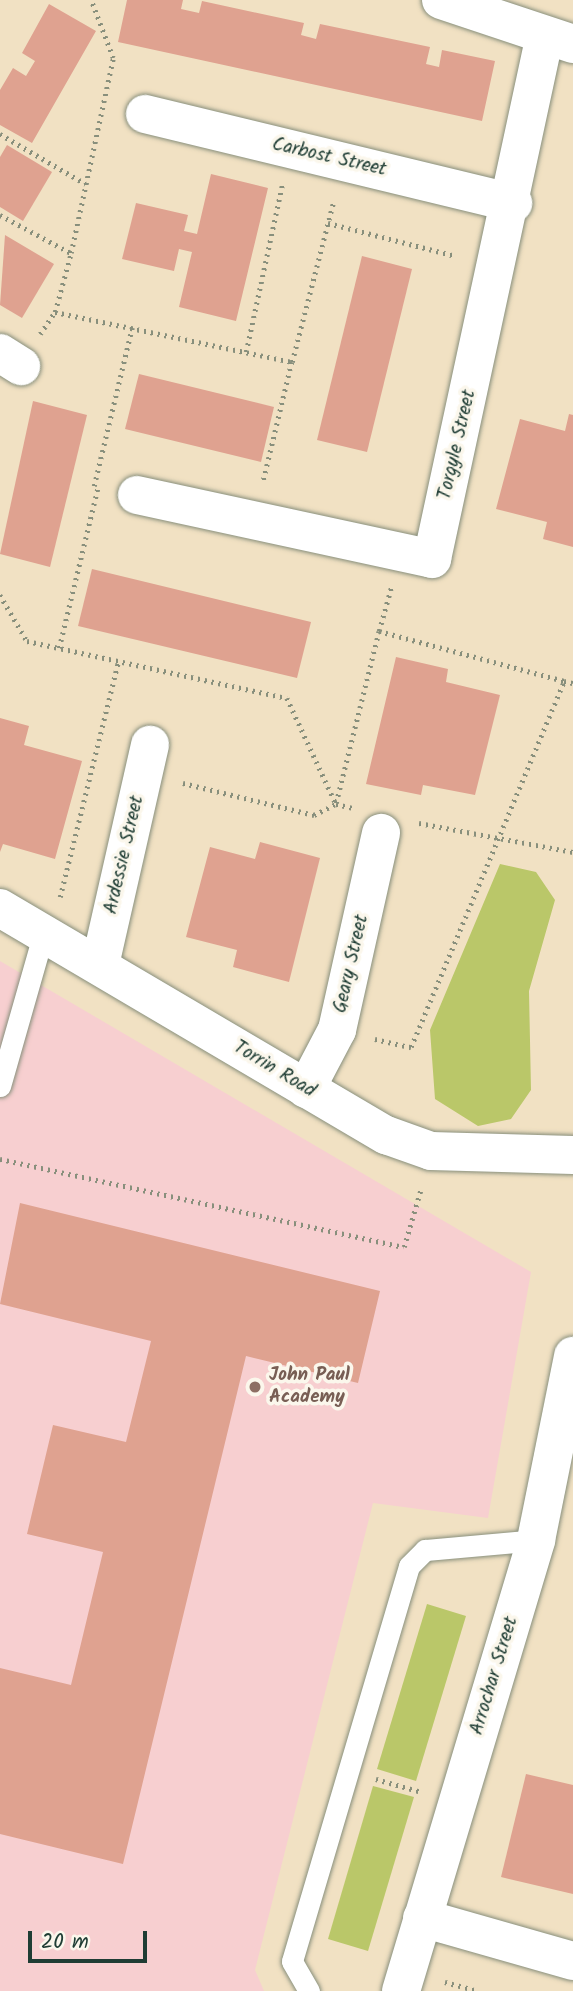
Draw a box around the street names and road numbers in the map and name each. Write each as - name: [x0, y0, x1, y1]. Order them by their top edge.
- street label: Carbost Street: [270, 134, 388, 182]
- street label: Torgyle Street: [434, 388, 482, 502]
- street label: Ardessie Street: [100, 794, 150, 916]
- street label: Geary Street: [330, 913, 374, 1015]
- street label: Torrin Road: [229, 1037, 319, 1103]
- street label: Arrochar Street: [466, 1614, 524, 1738]

